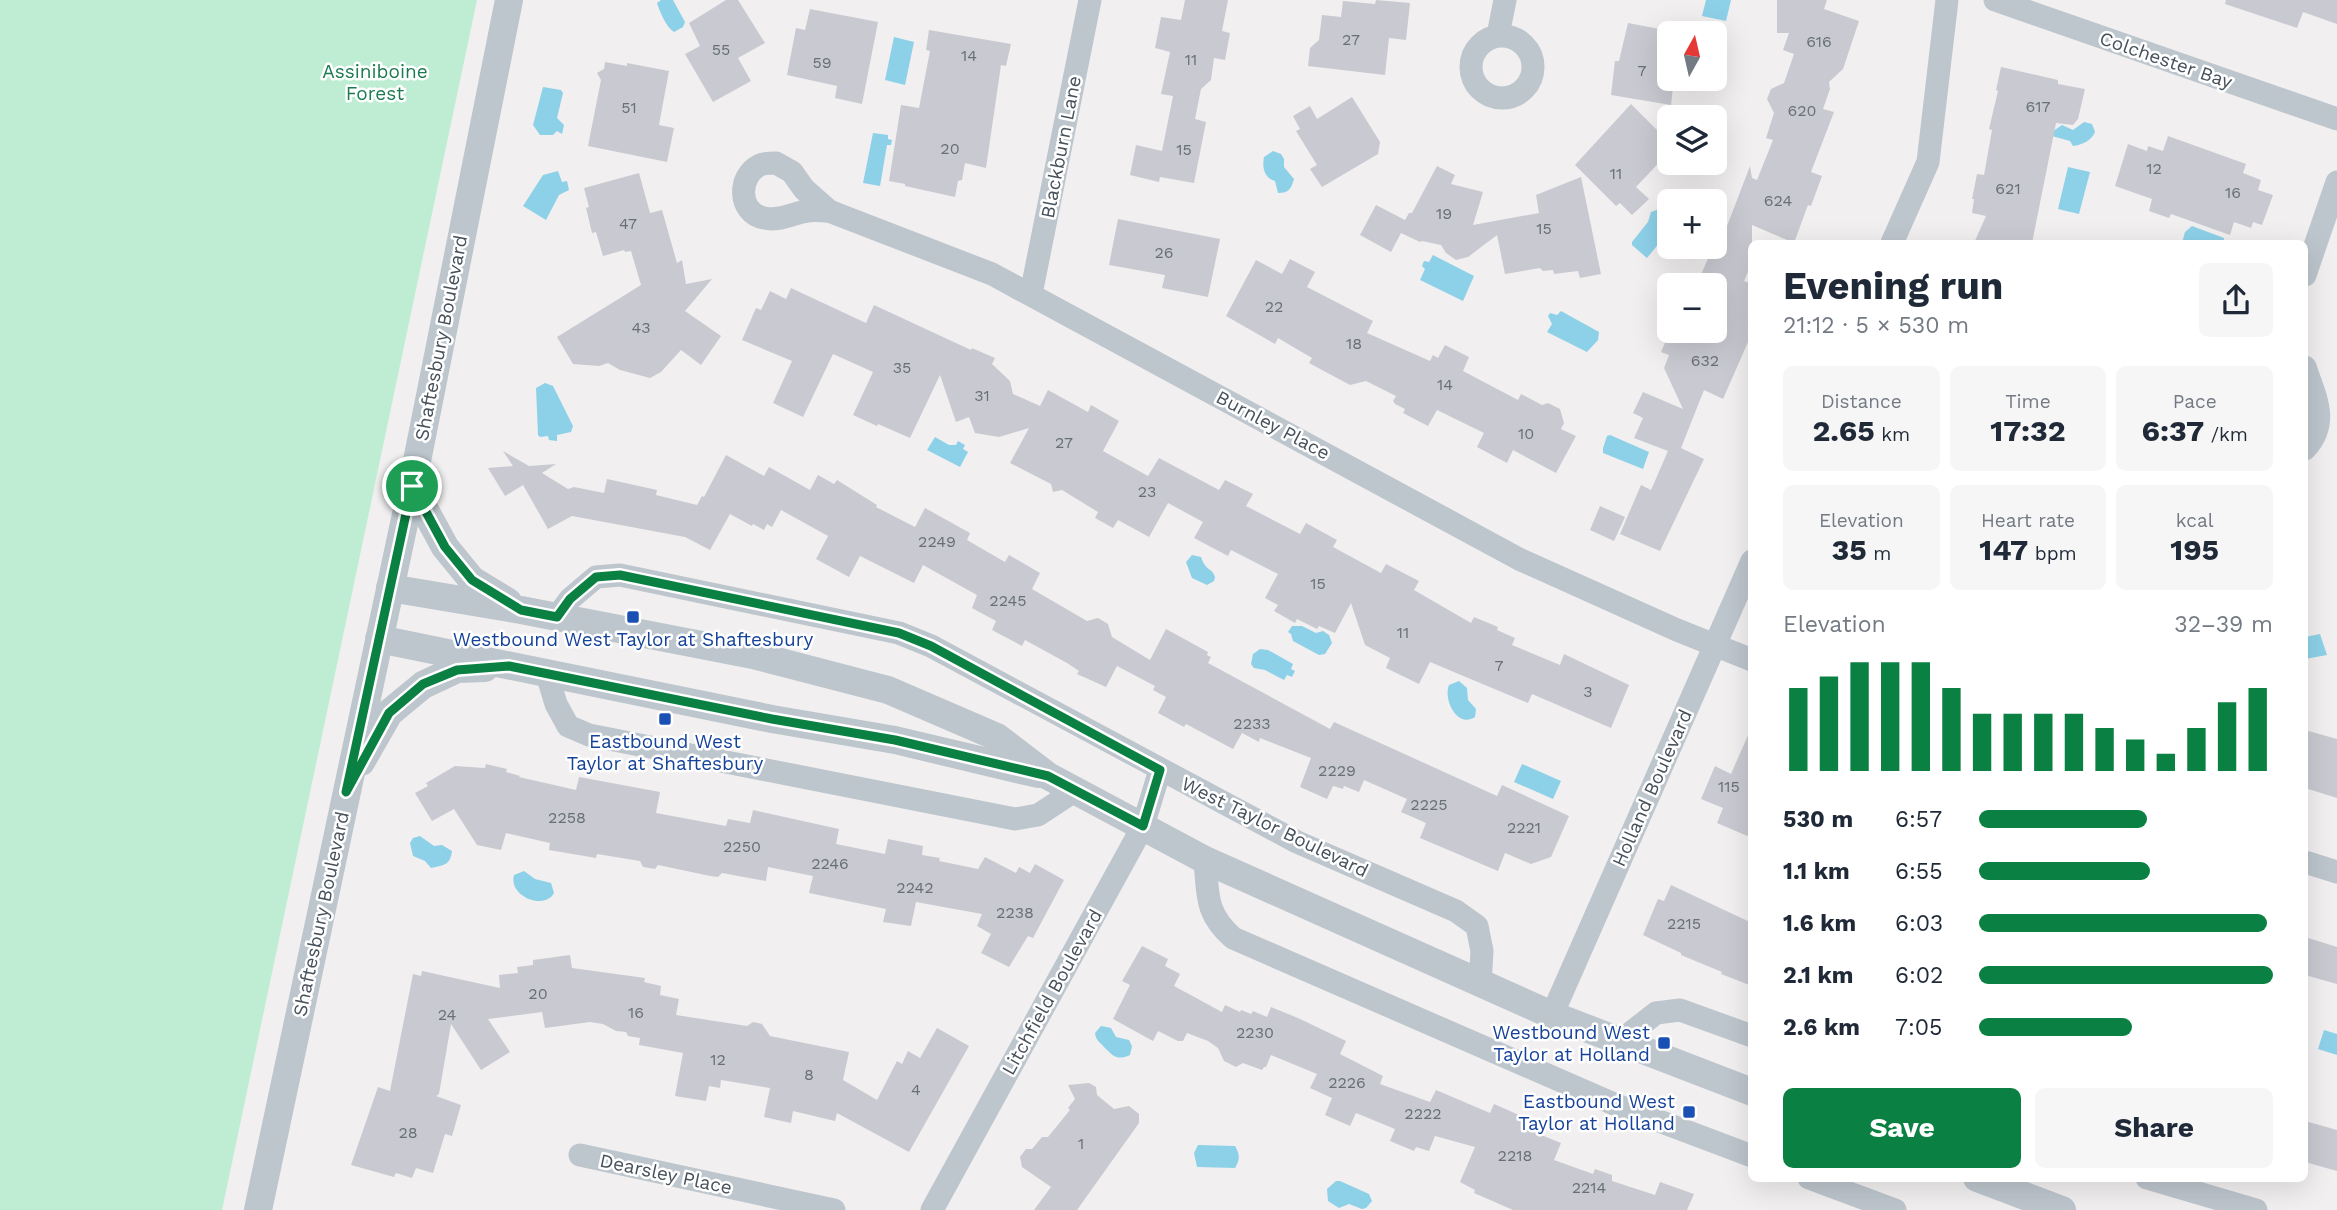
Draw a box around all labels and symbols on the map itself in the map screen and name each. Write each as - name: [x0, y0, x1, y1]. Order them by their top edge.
- north arrow: [1657, 21, 1727, 91]
- street label: Colchester Bay: [2097, 27, 2236, 94]
- house number: 27: [1342, 30, 1360, 49]
- house number: 616: [1806, 32, 1832, 51]
- house number: 55: [712, 40, 730, 59]
- house number: 14: [961, 46, 977, 65]
- house number: 11: [1185, 50, 1197, 69]
- house number: 59: [812, 53, 832, 72]
- park label: Assiniboine Forest: [322, 60, 428, 105]
- house number: 7: [1638, 61, 1647, 80]
- street label: Blackburn Lane: [1036, 74, 1086, 220]
- house number: 617: [2026, 97, 2050, 116]
- house number: 51: [621, 98, 637, 117]
- house number: 620: [1787, 101, 1817, 120]
- house number: 20: [940, 139, 960, 158]
- house number: 15: [1176, 140, 1192, 159]
- house number: 12: [2146, 159, 2162, 178]
- house number: 11: [1610, 164, 1622, 183]
- house number: 621: [1995, 179, 2021, 198]
- house number: 16: [2225, 183, 2241, 202]
- house number: 624: [1764, 191, 1792, 210]
- house number: 19: [1436, 204, 1452, 223]
- house number: 47: [619, 214, 637, 233]
- house number: 15: [1536, 219, 1552, 238]
- street label: Shaftesbury Boulevard: [410, 233, 472, 443]
- house number: 26: [1154, 243, 1174, 262]
- house number: 22: [1265, 297, 1283, 316]
- house number: 43: [631, 318, 651, 337]
- house number: 18: [1346, 334, 1362, 353]
- house number: 632: [1691, 351, 1719, 370]
- house number: 35: [893, 358, 911, 377]
- house number: 14: [1437, 375, 1453, 394]
- street label: Burnley Place: [1212, 385, 1334, 465]
- house number: 31: [974, 386, 990, 405]
- house number: 10: [1518, 424, 1534, 443]
- house number: 27: [1055, 433, 1073, 452]
- pin: [382, 456, 442, 516]
- house number: 23: [1138, 482, 1156, 501]
- house number: 2249: [918, 532, 956, 551]
- house number: 15: [1310, 574, 1326, 593]
- house number: 2245: [989, 591, 1027, 610]
- marker: Westbound West Taylor at Shaftesbury: [625, 609, 641, 625]
- house number: 11: [1397, 623, 1409, 642]
- place label: Westbound West Taylor at Shaftesbury: [453, 628, 813, 651]
- house number: 7: [1495, 656, 1504, 675]
- house number: 3: [1583, 682, 1593, 701]
- street label: Holland Boulevard: [1607, 706, 1697, 870]
- marker: Eastbound West Taylor at Shaftesbury: [657, 711, 673, 727]
- house number: 2233: [1233, 714, 1271, 733]
- place label: Eastbound West Taylor at Shaftesbury: [567, 730, 764, 775]
- house number: 2229: [1318, 761, 1356, 780]
- street label: West Taylor Boulevard: [1178, 772, 1372, 882]
- house number: 115: [1718, 777, 1740, 796]
- house number: 2225: [1410, 795, 1448, 814]
- house number: 2258: [548, 808, 586, 827]
- street label: Shaftesbury Boulevard: [288, 809, 354, 1019]
- house number: 2221: [1507, 818, 1541, 837]
- house number: 2250: [723, 837, 761, 856]
- house number: 2246: [811, 854, 849, 873]
- house number: 2242: [896, 878, 934, 897]
- house number: 2238: [996, 903, 1034, 922]
- street label: Litchfield Boulevard: [997, 905, 1107, 1079]
- house number: 2215: [1667, 914, 1701, 933]
- house number: 20: [528, 984, 548, 1003]
- house number: 16: [628, 1003, 644, 1022]
- house number: 24: [438, 1005, 457, 1024]
- place label: Westbound West Taylor at Holland: [1492, 1021, 1650, 1066]
- house number: 2230: [1236, 1023, 1274, 1042]
- marker: Westbound West Taylor at Holland: [1656, 1035, 1672, 1051]
- house number: 12: [710, 1050, 726, 1069]
- house number: 8: [804, 1065, 814, 1084]
- house number: 2226: [1328, 1073, 1366, 1092]
- house number: 4: [911, 1080, 921, 1099]
- place label: Eastbound West Taylor at Holland: [1518, 1090, 1675, 1135]
- house number: 2222: [1404, 1104, 1442, 1123]
- marker: Eastbound West Taylor at Holland: [1681, 1104, 1697, 1120]
- house number: 28: [398, 1123, 418, 1142]
- house number: 1: [1078, 1134, 1084, 1153]
- house number: 2218: [1498, 1146, 1532, 1165]
- street label: Dearsley Place: [598, 1149, 734, 1199]
- house number: 2214: [1572, 1178, 1607, 1197]

